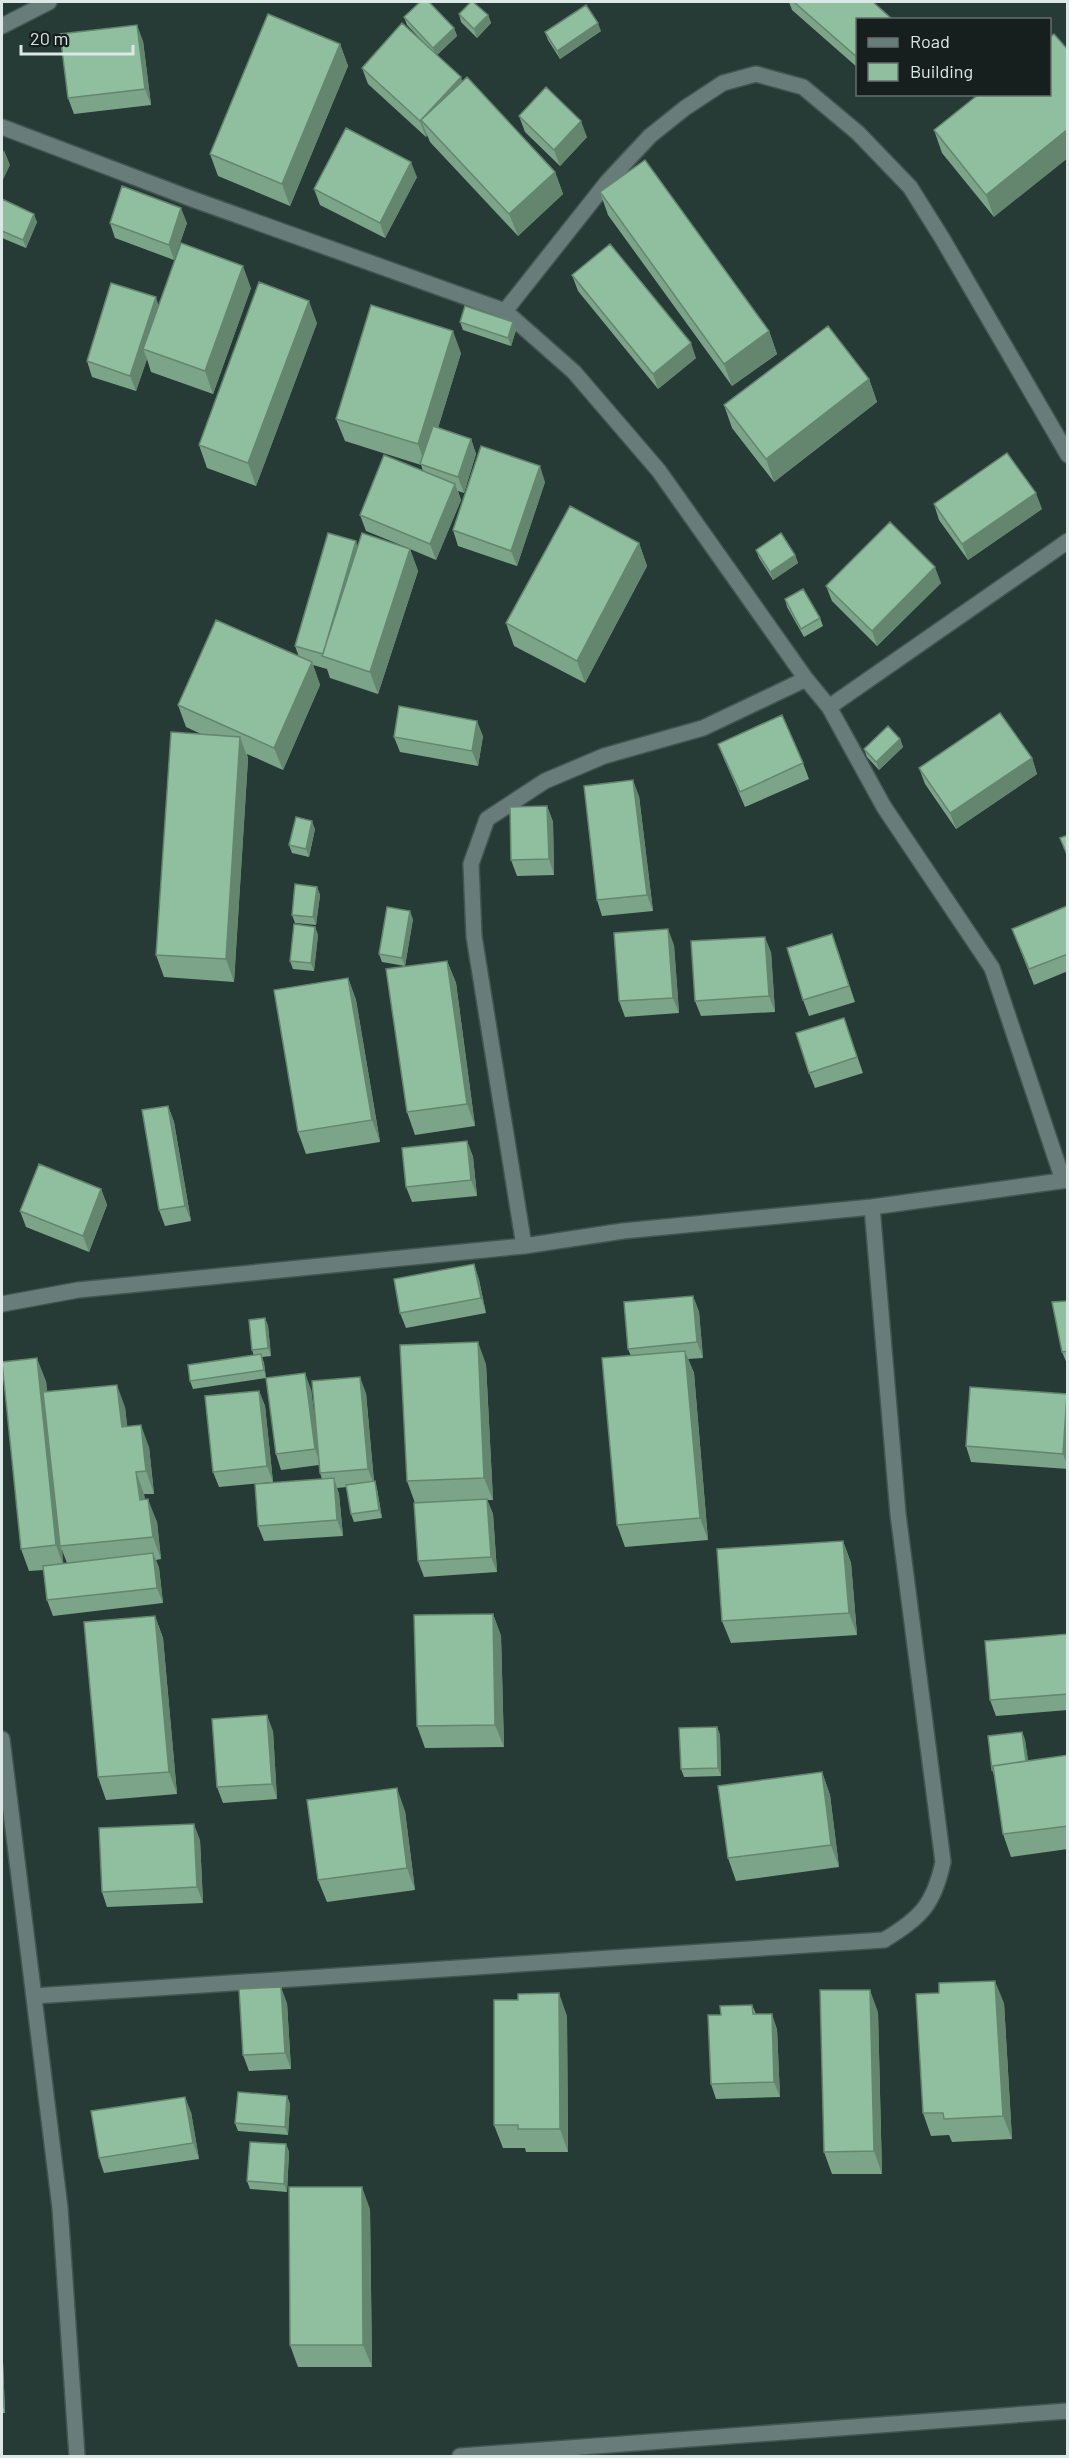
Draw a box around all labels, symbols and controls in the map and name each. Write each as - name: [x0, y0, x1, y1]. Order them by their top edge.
- scale bar: [21, 18, 134, 56]
- legend: [856, 18, 1051, 96]
- text: 20 m: [30, 27, 68, 49]
- text: Road: [910, 30, 950, 52]
- text: Building: [910, 60, 973, 82]

